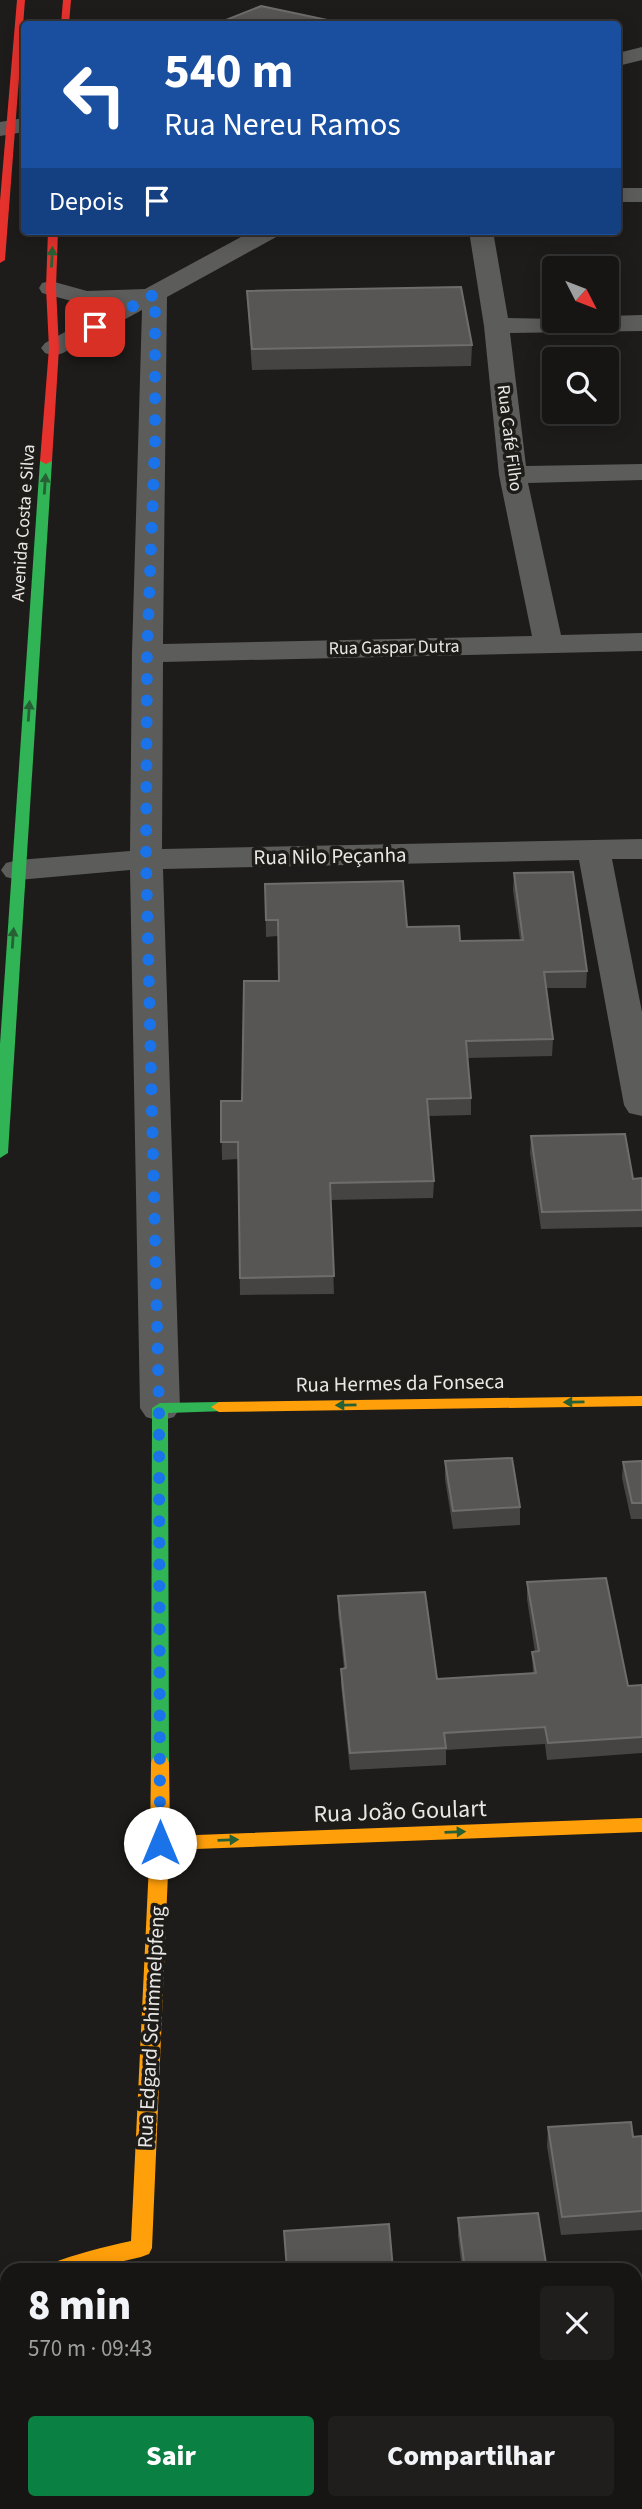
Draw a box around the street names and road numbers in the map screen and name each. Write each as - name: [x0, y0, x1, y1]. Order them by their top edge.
- street label: Rua Café Filho: [491, 383, 528, 493]
- street label: Avenida Costa e Silva: [6, 444, 41, 603]
- street label: Rua Gaspar Dutra: [328, 634, 460, 661]
- street label: Rua Nilo Peçanha: [253, 840, 407, 872]
- street label: Rua Hermes da Fonseca: [295, 1366, 505, 1400]
- street label: Rua João Goulart: [313, 1791, 487, 1832]
- street label: Rua Edgard Schimmelpfeng: [130, 1905, 172, 2149]

